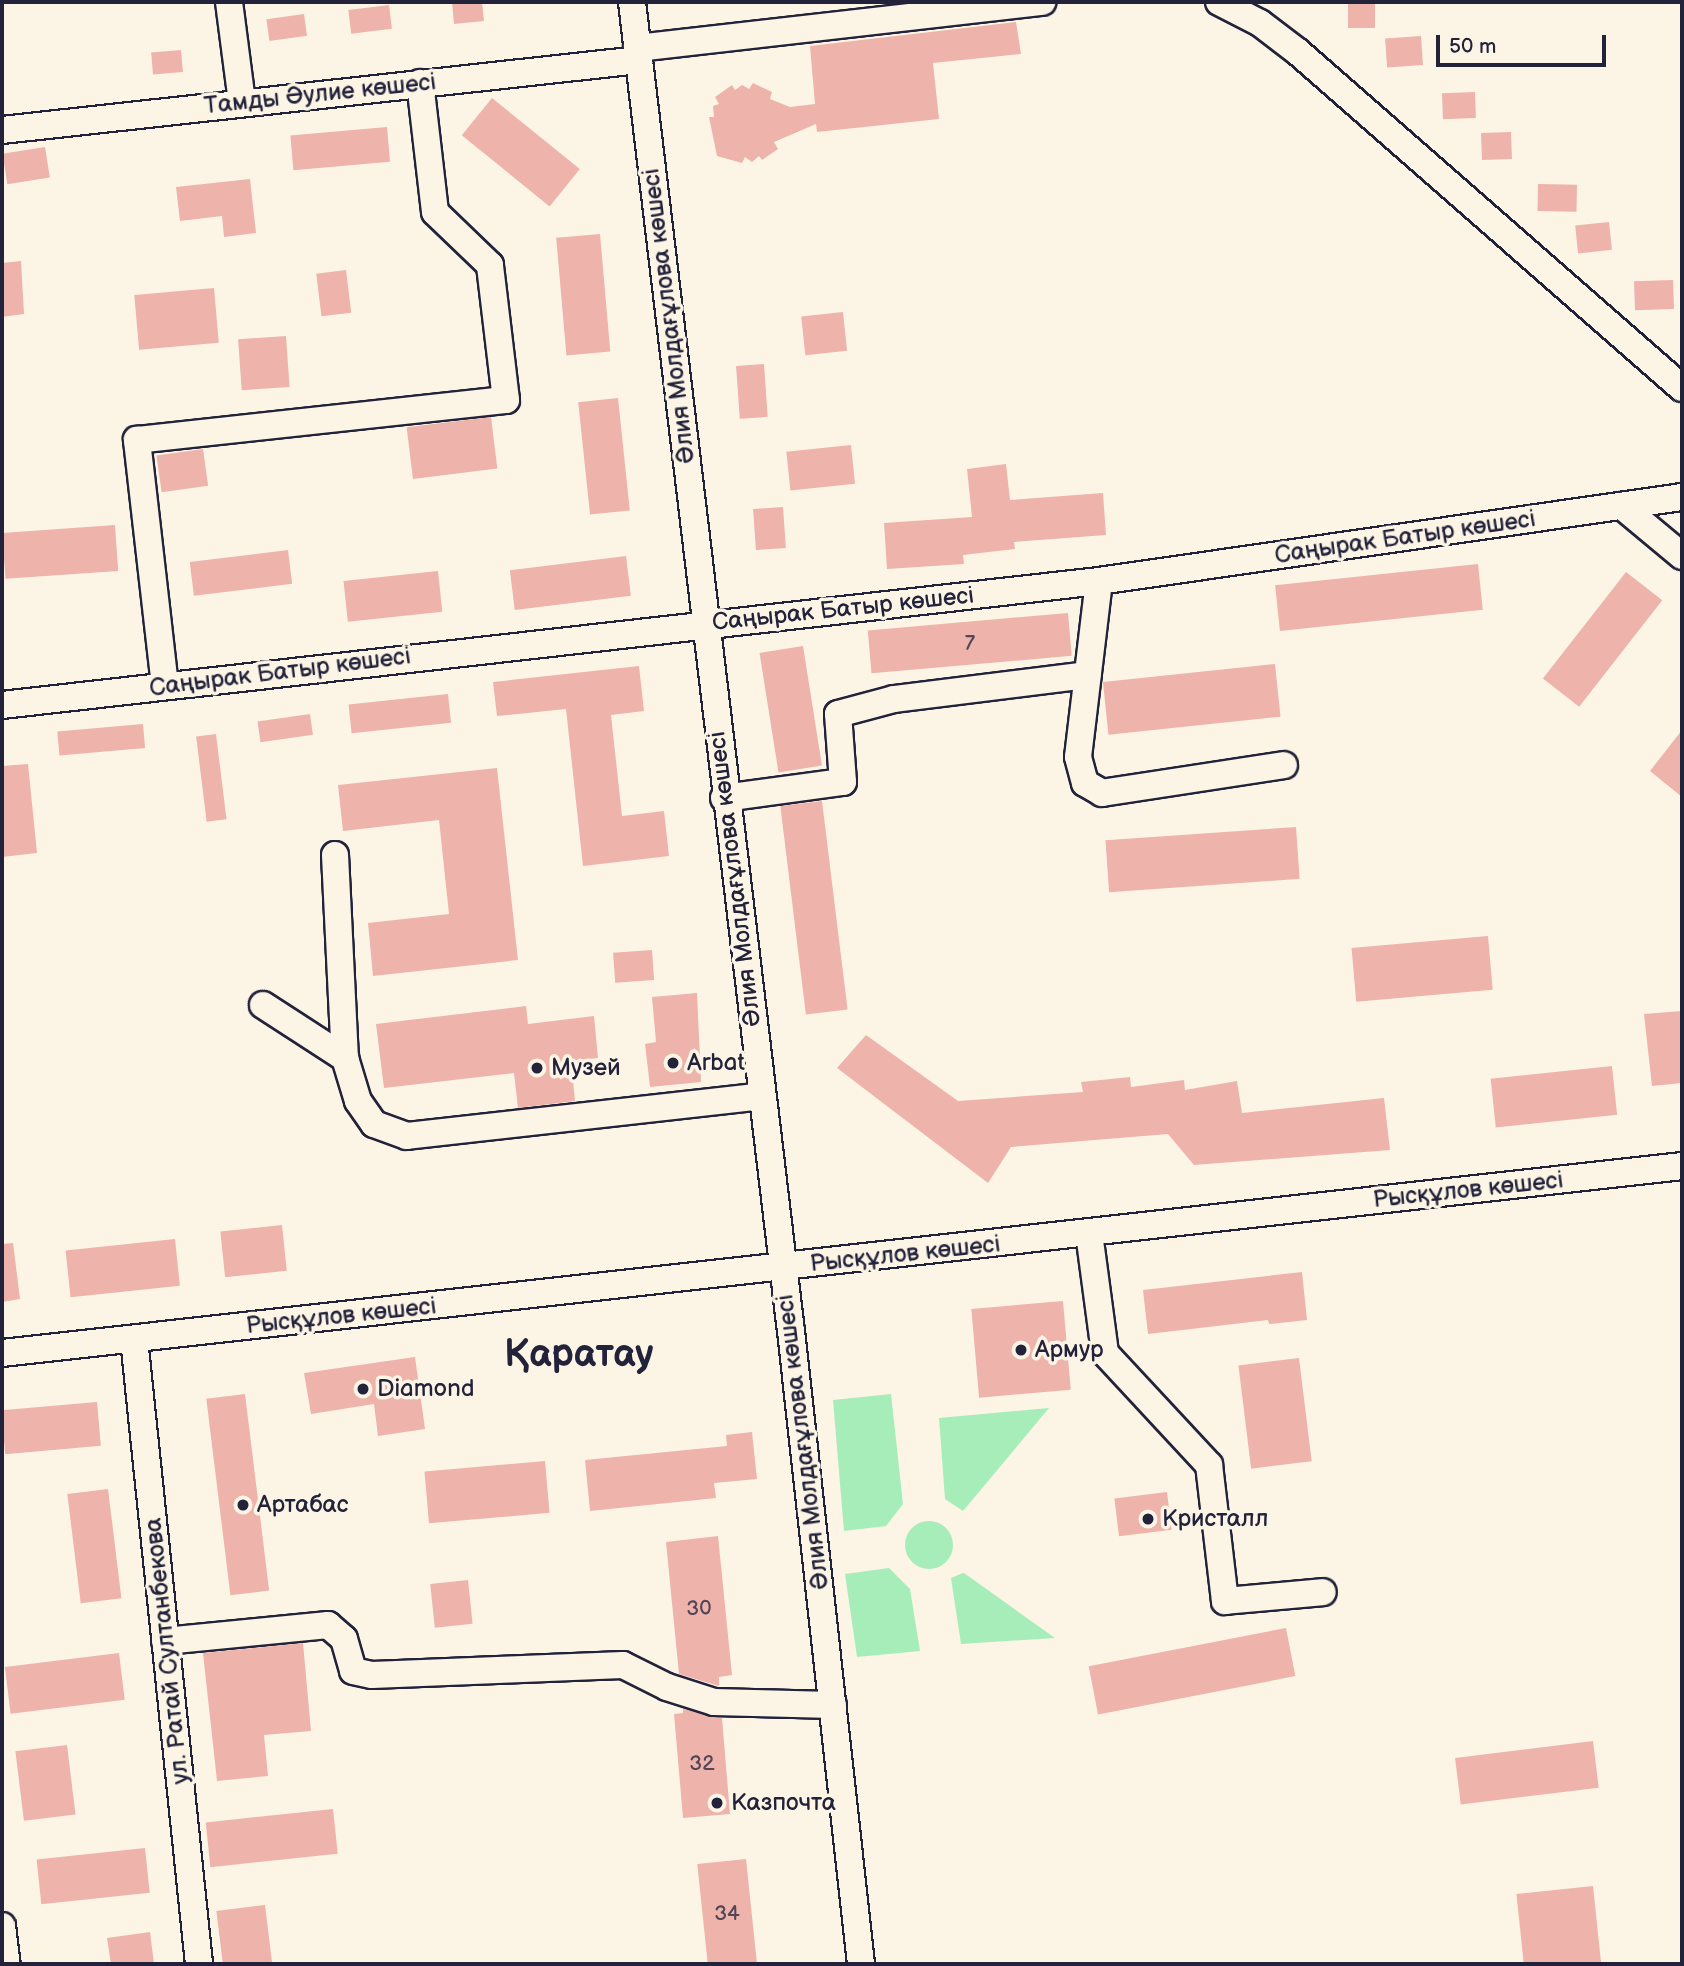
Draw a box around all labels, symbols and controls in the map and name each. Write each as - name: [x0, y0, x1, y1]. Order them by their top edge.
- scale bar: [1439, 21, 1609, 65]
- text: 50 m: [1449, 34, 1496, 59]
- street label: Тамды Әулие көшесі: [203, 67, 437, 121]
- street label: Әлия Молдағұлова көшесі: [637, 167, 701, 465]
- street label: Саңырак Батыр көшесі: [1273, 504, 1537, 570]
- street label: Саңырак Батыр көшесі: [711, 581, 975, 637]
- house number: 7: [965, 631, 975, 657]
- street label: Саңырак Батыр көшесі: [148, 642, 412, 702]
- street label: Әлия Молдағұлова көшесі: [703, 730, 767, 1028]
- place label: Arbat: [687, 1049, 745, 1077]
- place label: Музей: [551, 1054, 621, 1082]
- marker: Arbat: [665, 1055, 681, 1071]
- marker: Музей: [529, 1060, 545, 1076]
- street label: Рысқұлов көшесі: [1371, 1166, 1565, 1214]
- street label: Рысқұлов көшесі: [808, 1230, 1002, 1278]
- street label: Рысқұлов көшесі: [244, 1292, 438, 1340]
- street label: Әлия Молдағұлова көшесі: [771, 1293, 835, 1591]
- district label: Қаратау: [504, 1332, 654, 1378]
- place label: Армур: [1035, 1336, 1103, 1364]
- marker: Армур: [1013, 1342, 1029, 1358]
- place label: Diamond: [377, 1375, 474, 1403]
- marker: Diamond: [355, 1381, 371, 1397]
- place label: Артабас: [257, 1491, 349, 1519]
- marker: Артабас: [235, 1497, 251, 1513]
- place label: Кристалл: [1162, 1505, 1268, 1533]
- marker: Кристалл: [1140, 1511, 1156, 1527]
- street label: ул. Ратай Султанбекова: [139, 1516, 195, 1786]
- house number: 30: [686, 1596, 712, 1622]
- house number: 32: [689, 1751, 715, 1777]
- place label: Казпочта: [731, 1789, 836, 1817]
- marker: Казпочта: [709, 1795, 725, 1811]
- house number: 34: [714, 1901, 740, 1927]

